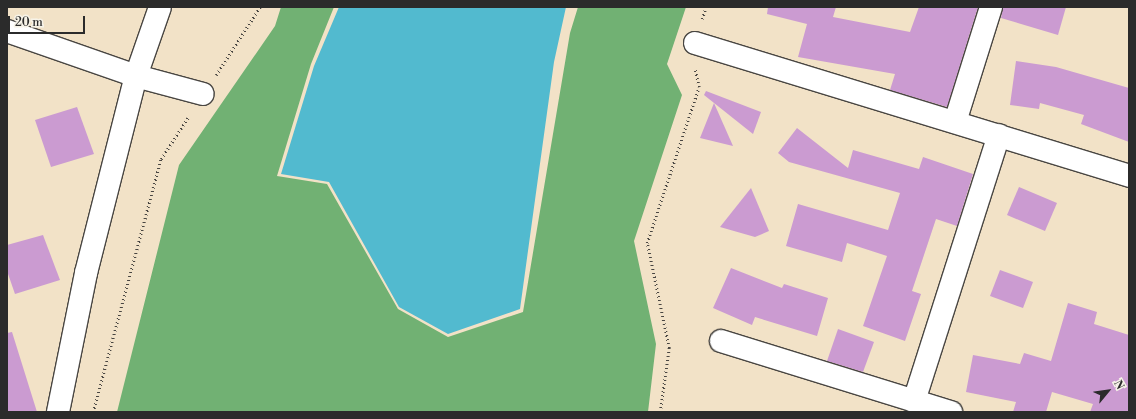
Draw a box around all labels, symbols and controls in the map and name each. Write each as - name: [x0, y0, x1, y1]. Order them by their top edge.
- scale bar: [10, 8, 87, 34]
- text: 20 m: [15, 15, 43, 30]
- north arrow: [1088, 371, 1128, 411]
- text: N: [1110, 378, 1127, 392]

